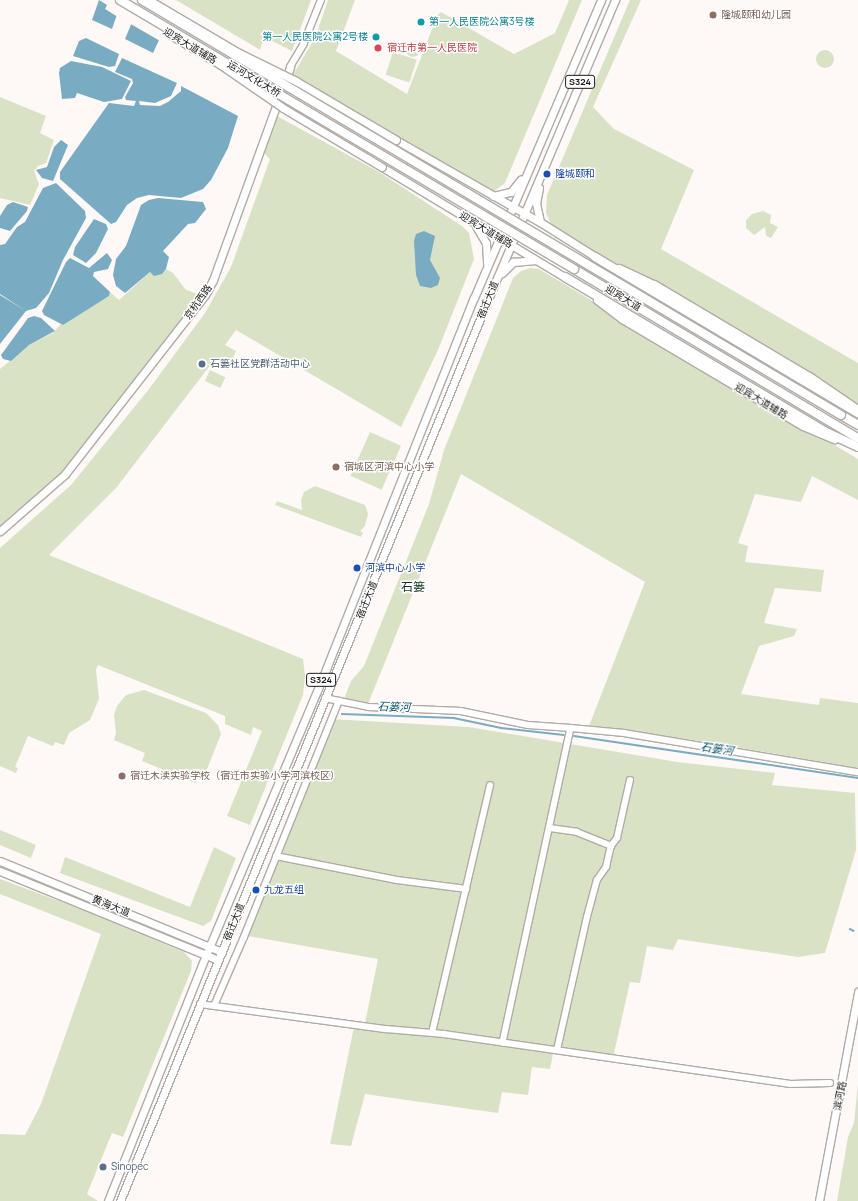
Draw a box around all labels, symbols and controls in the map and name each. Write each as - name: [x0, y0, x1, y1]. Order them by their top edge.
- place label: 隆城颐和幼儿园: [721, 9, 791, 21]
- marker: 隆城颐和幼儿园: [708, 10, 718, 20]
- place label: 第一人民医院公寓3号楼: [429, 16, 535, 28]
- marker: 第一人民医院公寓3号楼: [416, 17, 426, 27]
- street label: 迎宾大道辅路: [161, 25, 219, 67]
- place label: 第一人民医院公寓2号楼: [262, 31, 368, 43]
- marker: 第一人民医院公寓2号楼: [371, 32, 381, 42]
- marker: 宿迁市第一人民医院: [372, 42, 384, 54]
- place label: 宿迁市第一人民医院: [387, 42, 477, 54]
- street label: 运河文化大桥: [225, 58, 283, 100]
- road number: S324: [565, 75, 595, 89]
- place label: 隆城颐和: [555, 168, 595, 180]
- marker: 隆城颐和: [542, 169, 552, 179]
- street label: 迎宾大道辅路: [457, 209, 515, 251]
- street label: 宿迁大道: [475, 279, 501, 321]
- street label: 京杭西路: [182, 282, 214, 322]
- street label: 迎宾大道: [603, 283, 643, 313]
- place label: 石篓社区党群活动中心: [210, 358, 310, 370]
- marker: 石篓社区党群活动中心: [197, 359, 207, 369]
- street label: 迎宾大道辅路: [732, 380, 790, 422]
- place label: 宿城区河滨中心小学: [344, 461, 434, 473]
- marker: 宿城区河滨中心小学: [331, 462, 341, 472]
- place label: 河滨中心小学: [365, 562, 425, 574]
- marker: 河滨中心小学: [352, 563, 362, 573]
- street label: 宿迁大道: [354, 579, 380, 621]
- district label: 石篓: [401, 580, 425, 594]
- road number: S324: [306, 673, 336, 687]
- water label: 石篓河: [377, 700, 411, 714]
- water label: 石篓河: [700, 740, 734, 758]
- place label: 宿迁木渎实验学校（宿迁市实验小学河滨校区）: [130, 770, 340, 782]
- marker: 宿迁木渎实验学校（宿迁市实验小学河滨校区）: [117, 771, 127, 781]
- place label: 九龙五组: [264, 884, 304, 896]
- marker: 九龙五组: [251, 885, 261, 895]
- street label: 黄海大道: [90, 893, 132, 919]
- street label: 宿迁大道: [221, 901, 247, 943]
- street label: 滨河路: [831, 1080, 849, 1112]
- place label: Sinopec: [111, 1161, 149, 1173]
- marker: Sinopec: [98, 1162, 108, 1172]

